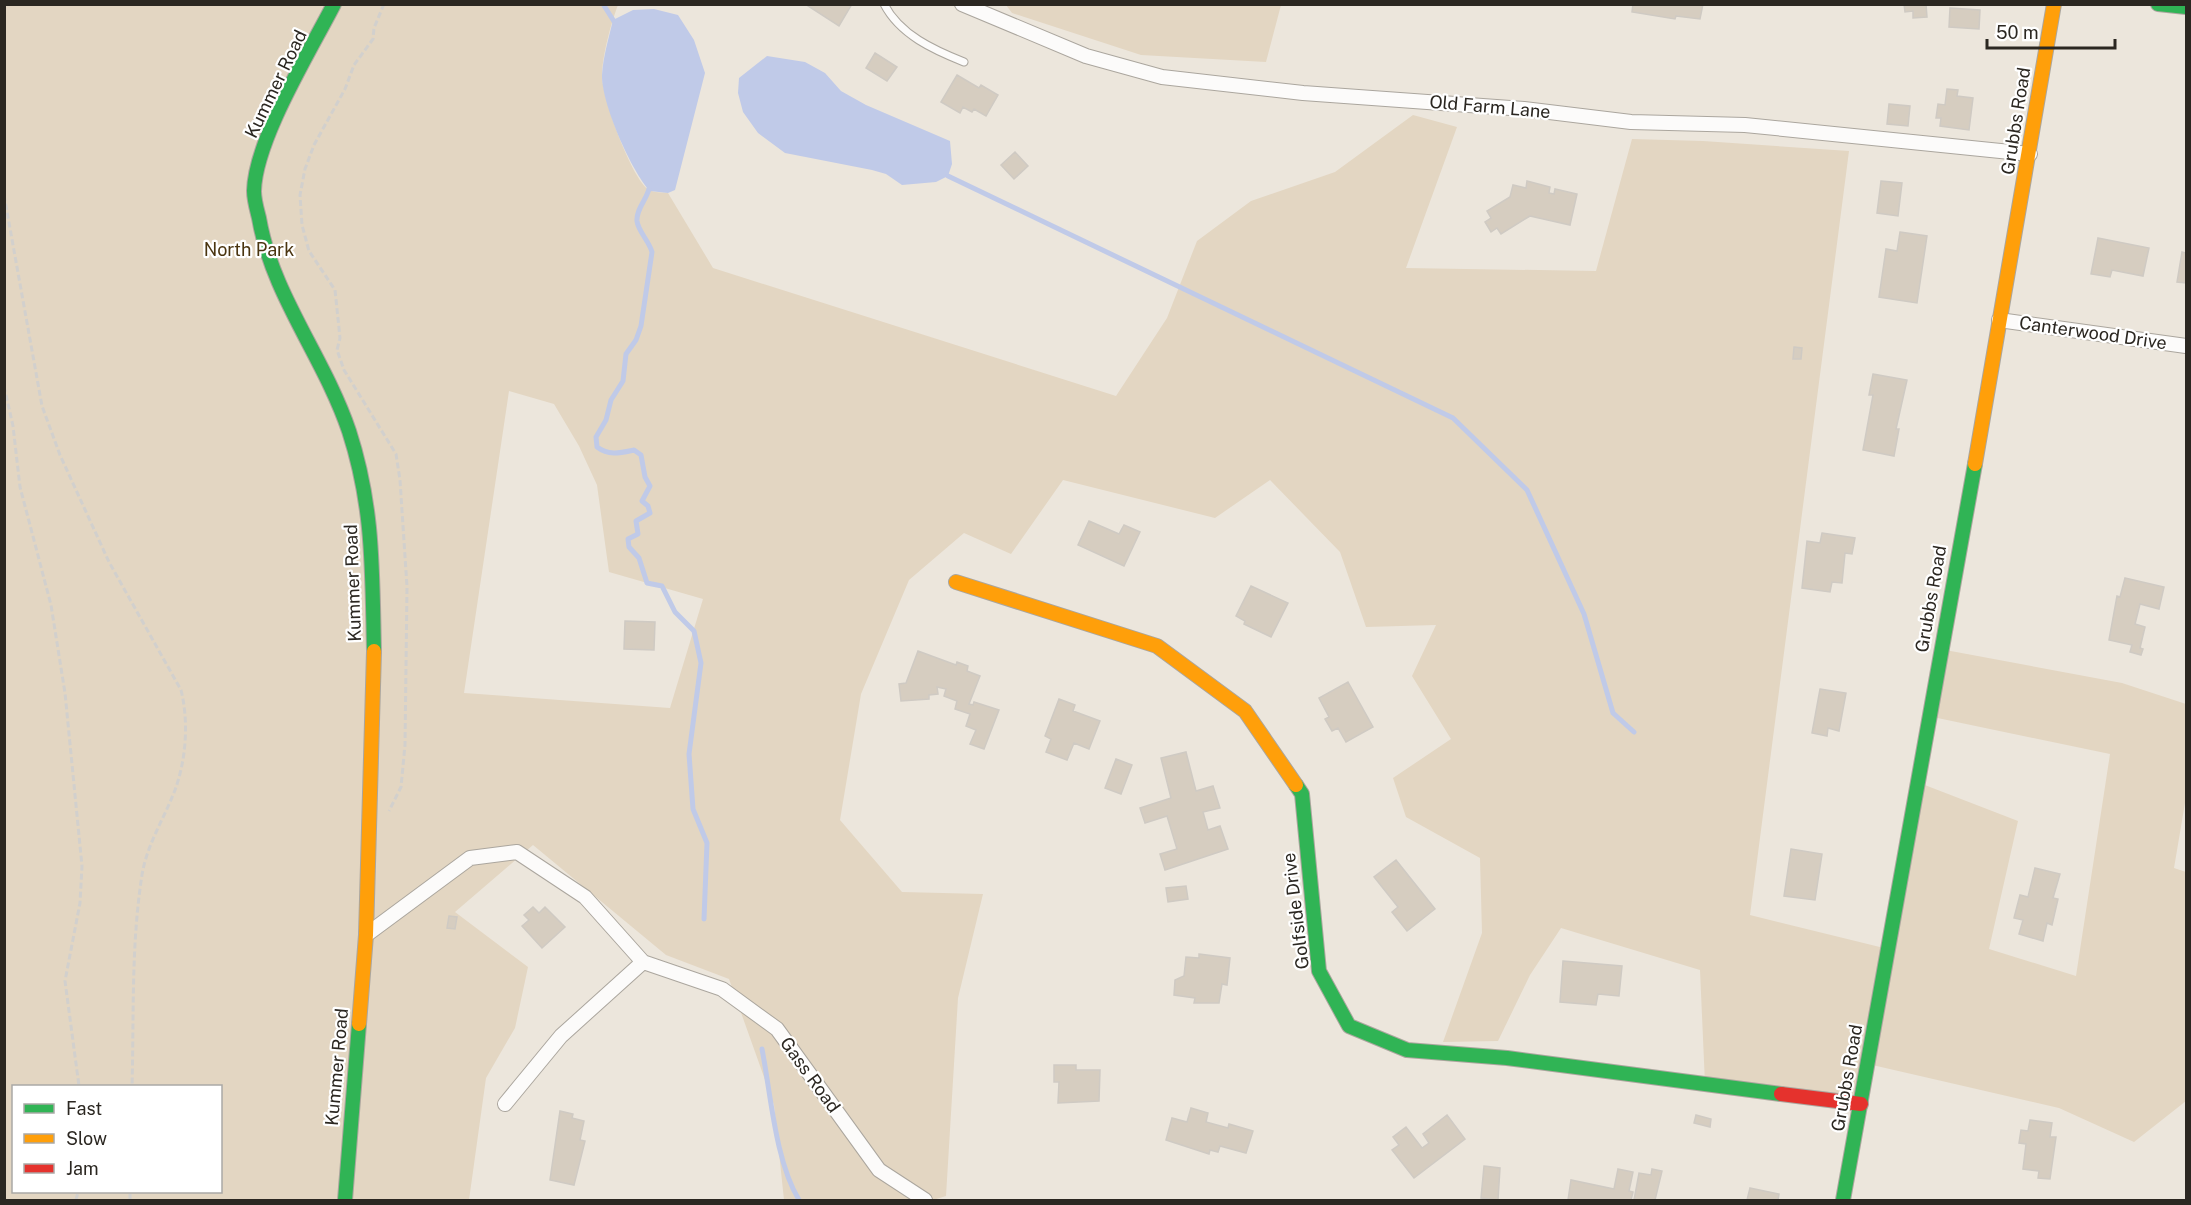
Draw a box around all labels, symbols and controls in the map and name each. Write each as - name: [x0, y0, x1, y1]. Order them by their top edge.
- scale bar: [1987, 12, 2114, 50]
- text: 50 m: [1996, 22, 2039, 43]
- street label: Kummer Road: [240, 26, 311, 141]
- street label: Grubbs Road: [1997, 66, 2034, 176]
- street label: Old Farm Lane: [1429, 91, 1551, 122]
- park label: North Park: [204, 239, 294, 260]
- street label: Canterwood Drive: [2018, 312, 2168, 353]
- street label: Kummer Road: [340, 524, 365, 642]
- street label: Grubbs Road: [1911, 544, 1950, 654]
- street label: Golfside Drive: [1278, 852, 1313, 971]
- street label: Kummer Road: [321, 1007, 352, 1126]
- street label: Grubbs Road: [1827, 1023, 1866, 1133]
- street label: Gass Road: [776, 1033, 845, 1117]
- legend: [12, 1085, 222, 1193]
- text: Fast: [66, 1098, 102, 1119]
- text: Slow: [66, 1128, 107, 1149]
- text: Jam: [66, 1158, 99, 1179]

